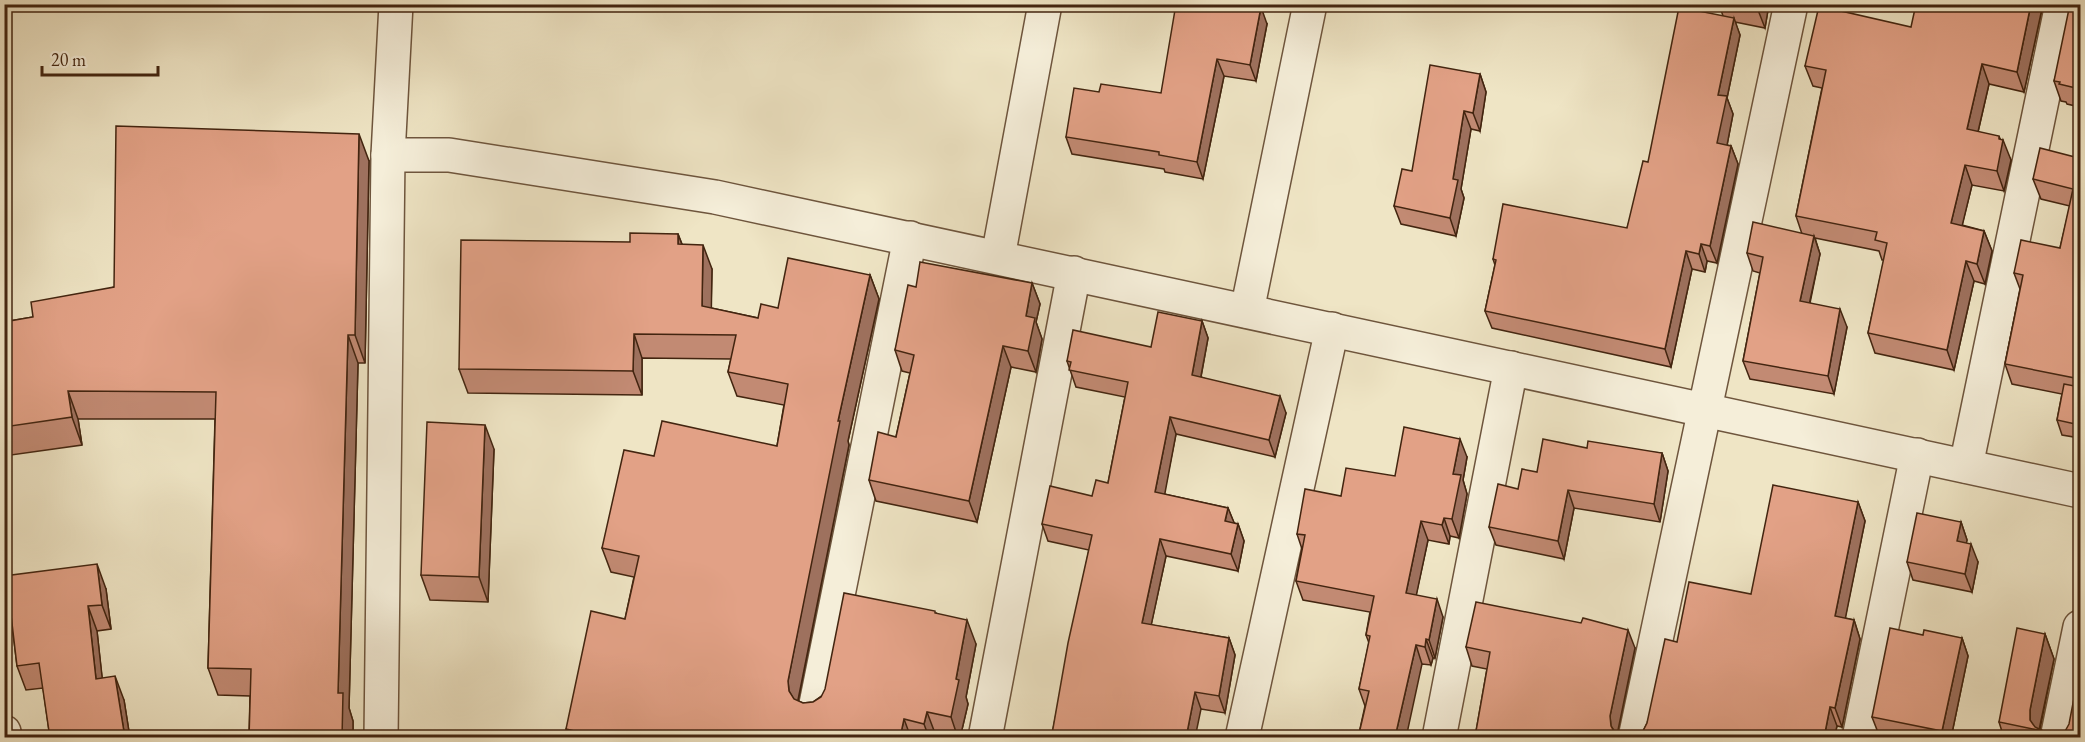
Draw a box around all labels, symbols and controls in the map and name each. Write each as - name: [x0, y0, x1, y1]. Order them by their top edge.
- scale bar: [42, 39, 158, 77]
- text: 20 m: [51, 48, 86, 71]

